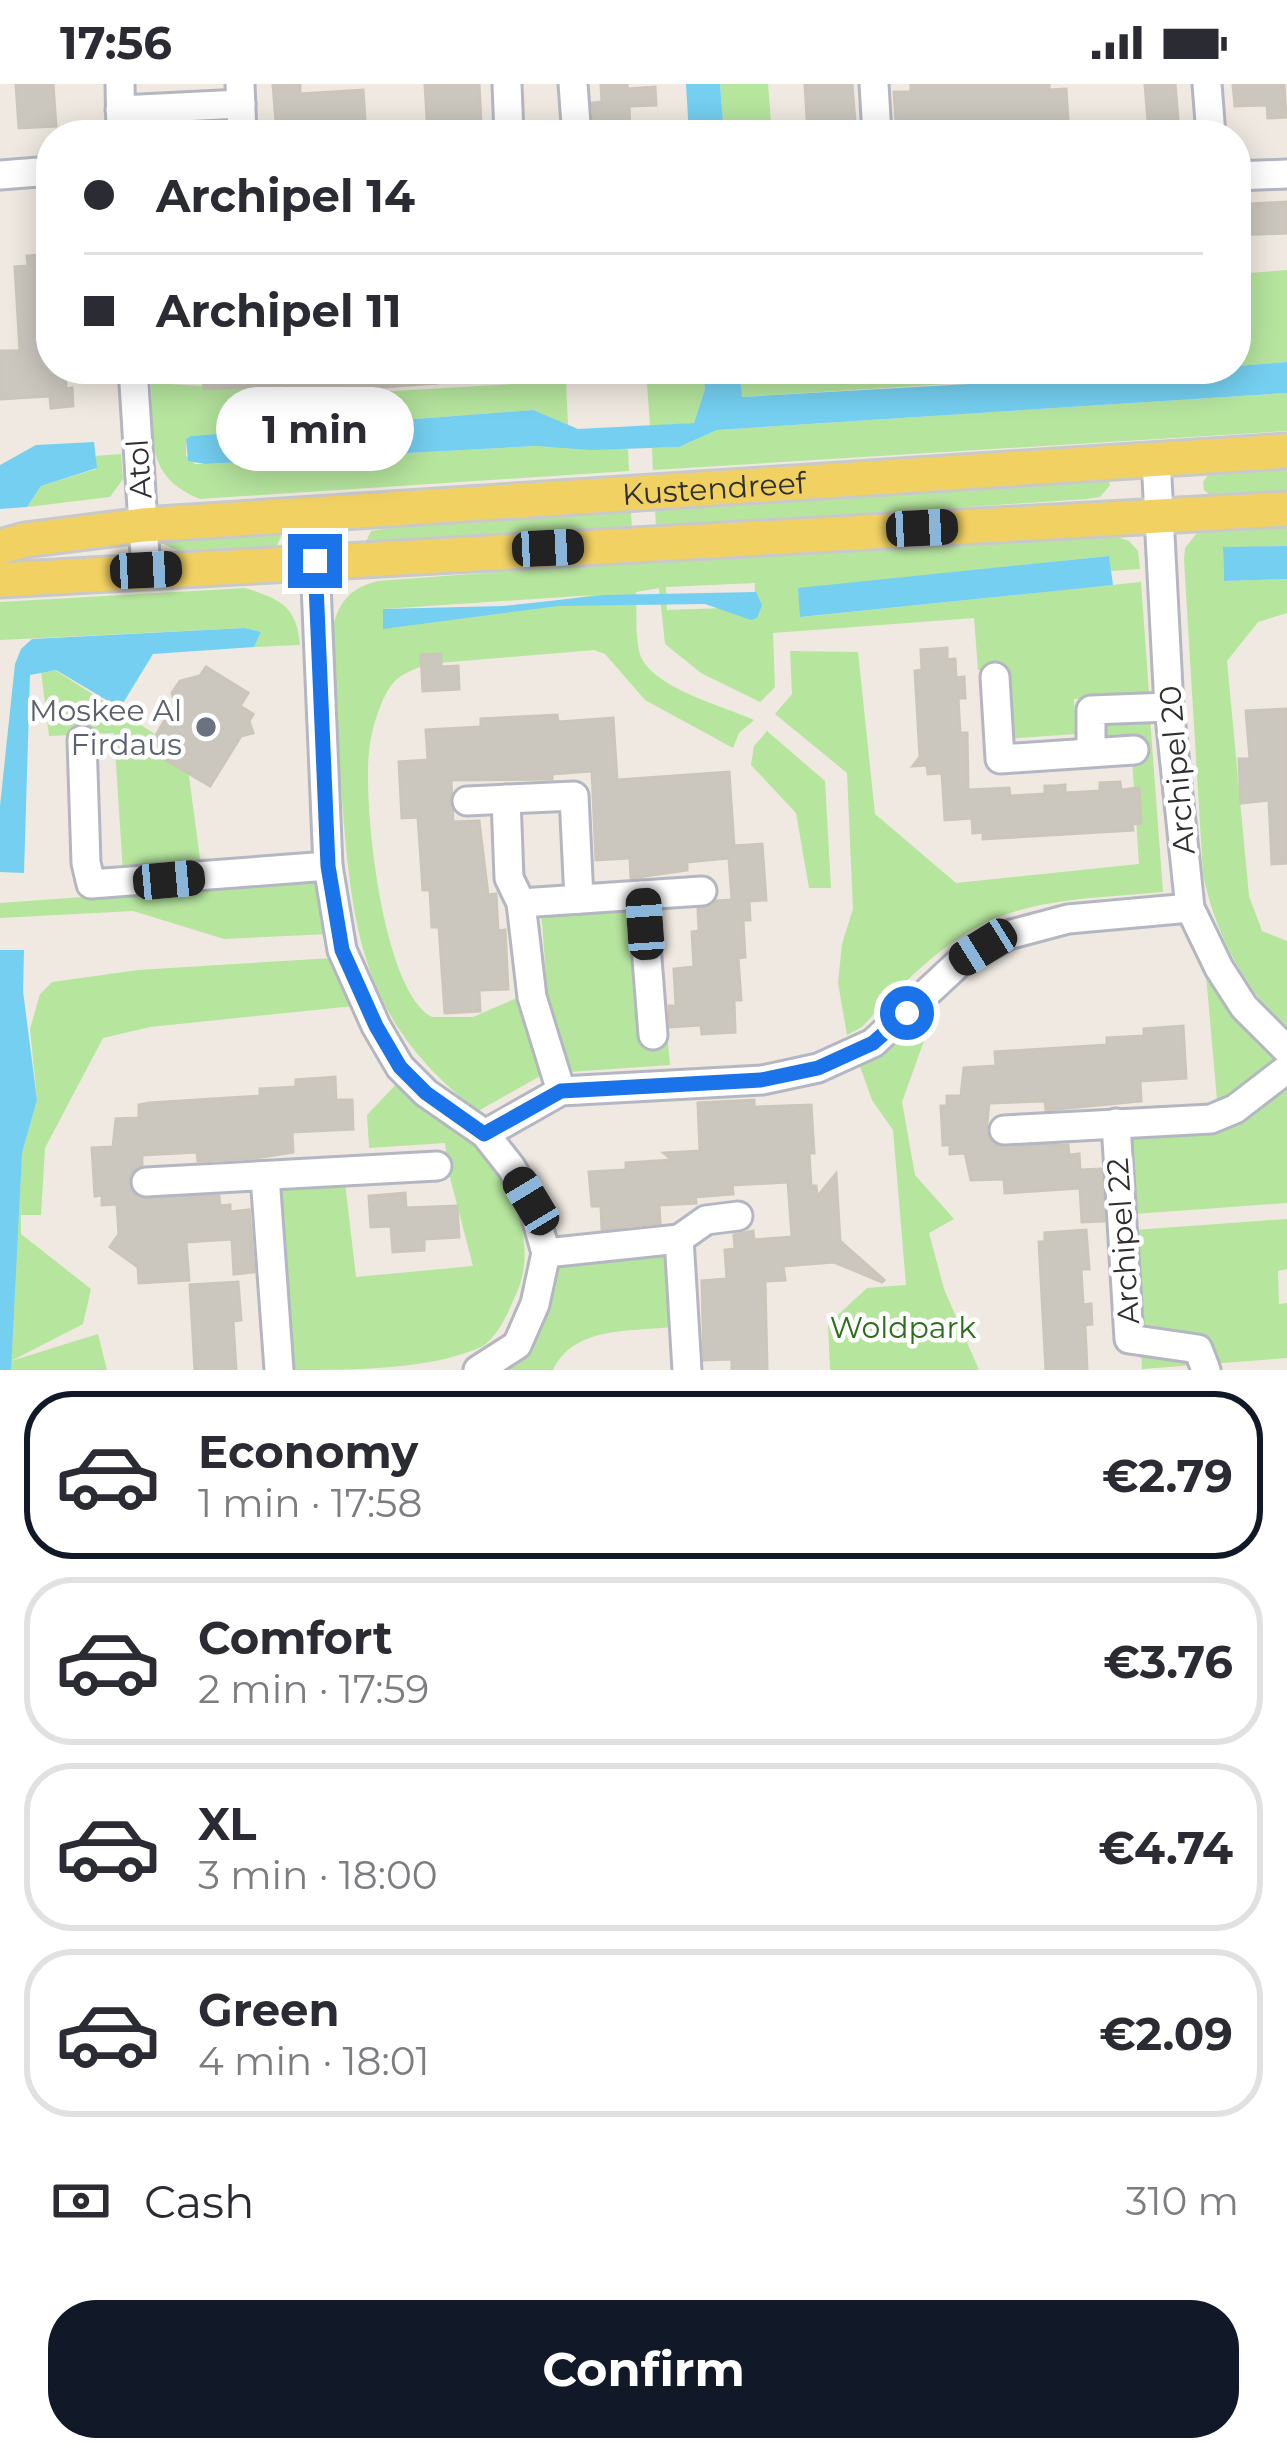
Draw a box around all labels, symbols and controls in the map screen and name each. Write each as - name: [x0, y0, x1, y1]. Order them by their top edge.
- text: 17:56: [60, 15, 172, 70]
- text: Archipel 14: [156, 168, 415, 223]
- text: Archipel 11: [156, 283, 402, 338]
- callout: 1 min: [216, 387, 414, 471]
- text: 1 min: [262, 405, 368, 453]
- street label: Atol: [118, 438, 160, 500]
- street label: Kustendreef: [621, 464, 809, 512]
- car: [885, 508, 959, 548]
- car: [511, 528, 585, 568]
- route end: [288, 534, 342, 588]
- car: [109, 550, 183, 590]
- street label: Archipel 20: [1151, 684, 1203, 856]
- place label: Moskee Al Firdaus: [29, 692, 182, 763]
- marker: Moskee Al Firdaus: [193, 714, 219, 740]
- car: [132, 859, 206, 901]
- car: [625, 887, 665, 961]
- car: [943, 913, 1023, 981]
- route start: [880, 986, 934, 1040]
- street label: Archipel 22: [1099, 1157, 1147, 1325]
- car: [497, 1161, 565, 1241]
- park label: Woldpark: [830, 1309, 976, 1346]
- icon: car: [54, 1421, 162, 1529]
- text: Economy: [198, 1424, 418, 1479]
- text: €2.79: [1102, 1448, 1233, 1503]
- text: 1 min · 17:58: [198, 1479, 422, 1527]
- icon: car: [54, 1607, 162, 1715]
- text: Comfort: [198, 1610, 393, 1665]
- text: €3.76: [1103, 1634, 1233, 1689]
- text: 2 min · 17:59: [198, 1665, 429, 1713]
- icon: car: [54, 1793, 162, 1901]
- text: XL: [198, 1796, 256, 1851]
- text: €4.74: [1098, 1820, 1233, 1875]
- text: 3 min · 18:00: [198, 1851, 438, 1899]
- icon: car: [54, 1979, 162, 2087]
- text: Green: [198, 1982, 340, 2037]
- text: €2.09: [1099, 2006, 1233, 2061]
- text: 4 min · 18:01: [198, 2037, 430, 2085]
- icon: cash: [48, 2168, 114, 2234]
- text: Cash: [144, 2174, 255, 2229]
- text: 310 m: [1126, 2177, 1239, 2225]
- button: Confirm: [48, 2300, 1239, 2438]

